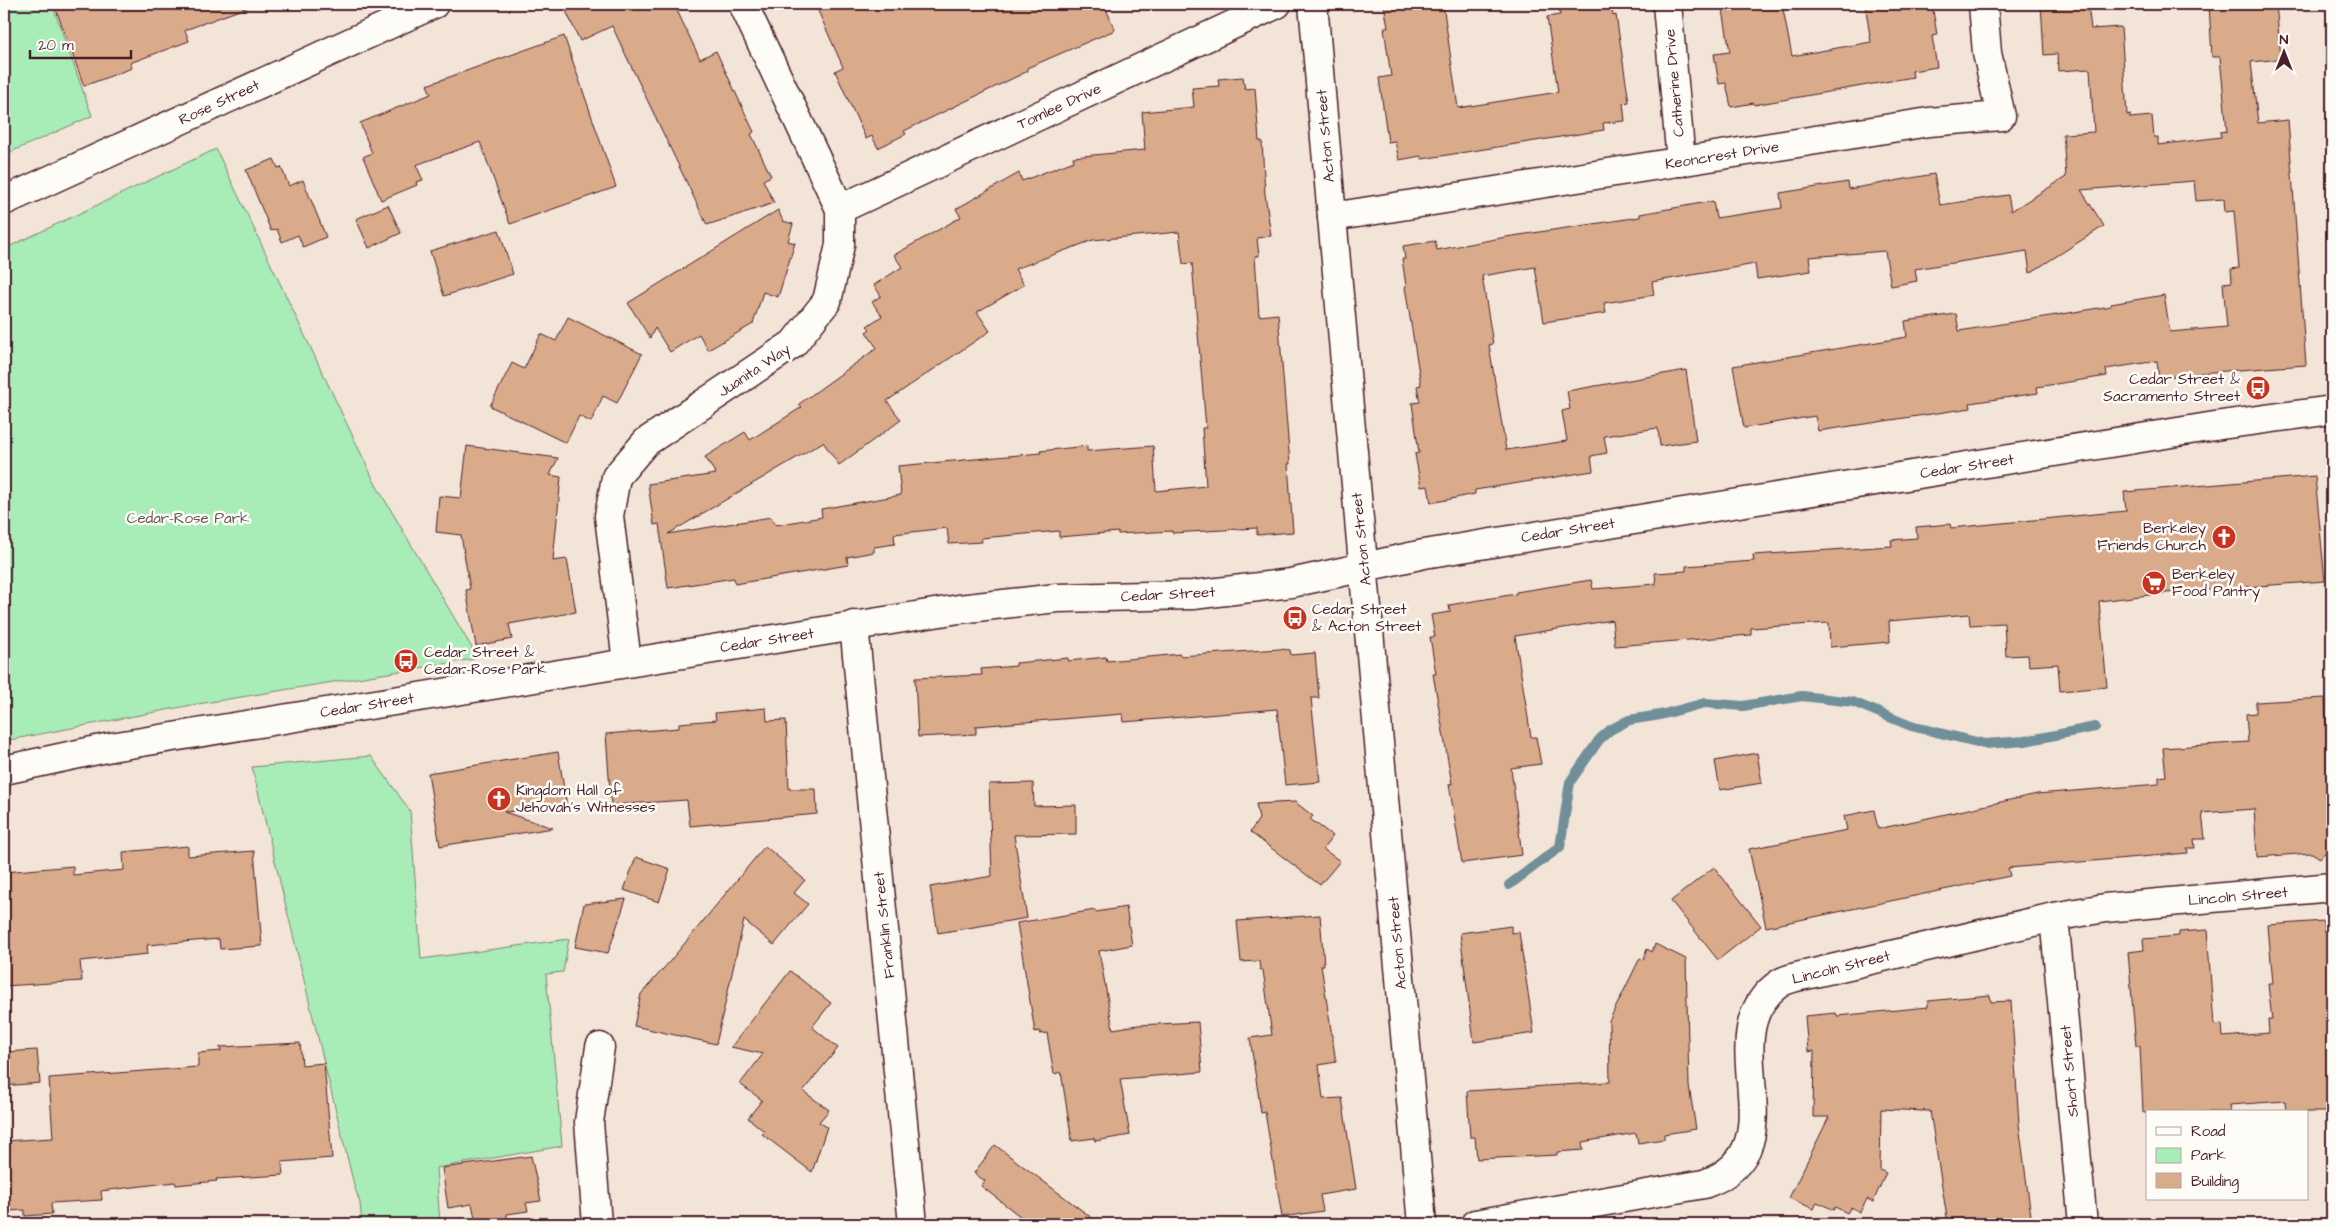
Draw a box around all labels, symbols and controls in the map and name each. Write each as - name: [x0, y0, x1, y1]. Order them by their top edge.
- scale bar: [30, 28, 131, 60]
- street label: Catherine Drive: [1659, 28, 1690, 138]
- north arrow: [2258, 28, 2308, 78]
- text: N: [2280, 30, 2289, 50]
- text: 20 m: [38, 35, 74, 56]
- street label: Rose Street: [175, 75, 263, 130]
- street label: Tomlee Drive: [1014, 78, 1105, 135]
- street label: Acton Street: [1311, 89, 1340, 183]
- street label: Keoncrest Drive: [1664, 136, 1780, 175]
- street label: Juanita Way: [714, 339, 795, 403]
- place label: Cedar Street & Sacramento Street: [2103, 369, 2240, 407]
- bus stop icon: Cedar Street & Sacramento Street: [2245, 375, 2271, 401]
- street label: Cedar Street: [1919, 449, 2015, 484]
- street label: Acton Street: [1346, 491, 1377, 586]
- park label: Cedar-Rose Park: [127, 508, 249, 529]
- street label: Cedar Street: [1520, 513, 1616, 548]
- place label: Berkeley Friends Church: [2097, 518, 2207, 556]
- church icon: Berkeley Friends Church: [2211, 524, 2237, 550]
- place label: Berkeley Food Pantry: [2172, 564, 2260, 603]
- supermarket icon: Berkeley Food Pantry: [2141, 570, 2167, 596]
- street label: Cedar Street: [1120, 582, 1216, 607]
- place label: Cedar Street & Acton Street: [1312, 599, 1421, 637]
- bus stop icon: Cedar Street & Acton Street: [1282, 605, 1308, 631]
- street label: Cedar Street: [719, 623, 815, 658]
- place label: Cedar Street & Cedar-Rose Park: [424, 642, 546, 680]
- bus stop icon: Cedar Street & Cedar-Rose Park: [393, 648, 419, 674]
- street label: Cedar Street: [319, 688, 415, 723]
- place label: Kingdom Hall of Jehovah's Witnesses: [516, 780, 656, 818]
- church icon: Kingdom Hall of Jehovah's Witnesses: [486, 786, 512, 812]
- street label: Franklin Street: [868, 870, 901, 979]
- street label: Lincoln Street: [2187, 882, 2289, 911]
- street label: Acton Street: [1383, 896, 1412, 990]
- street label: Lincoln Street: [1790, 945, 1892, 990]
- street label: Short Street: [2055, 1024, 2084, 1118]
- legend: [2146, 1110, 2308, 1200]
- text: Road: [2191, 1121, 2226, 1142]
- text: Park: [2191, 1145, 2226, 1166]
- text: Building: [2191, 1171, 2239, 1193]

